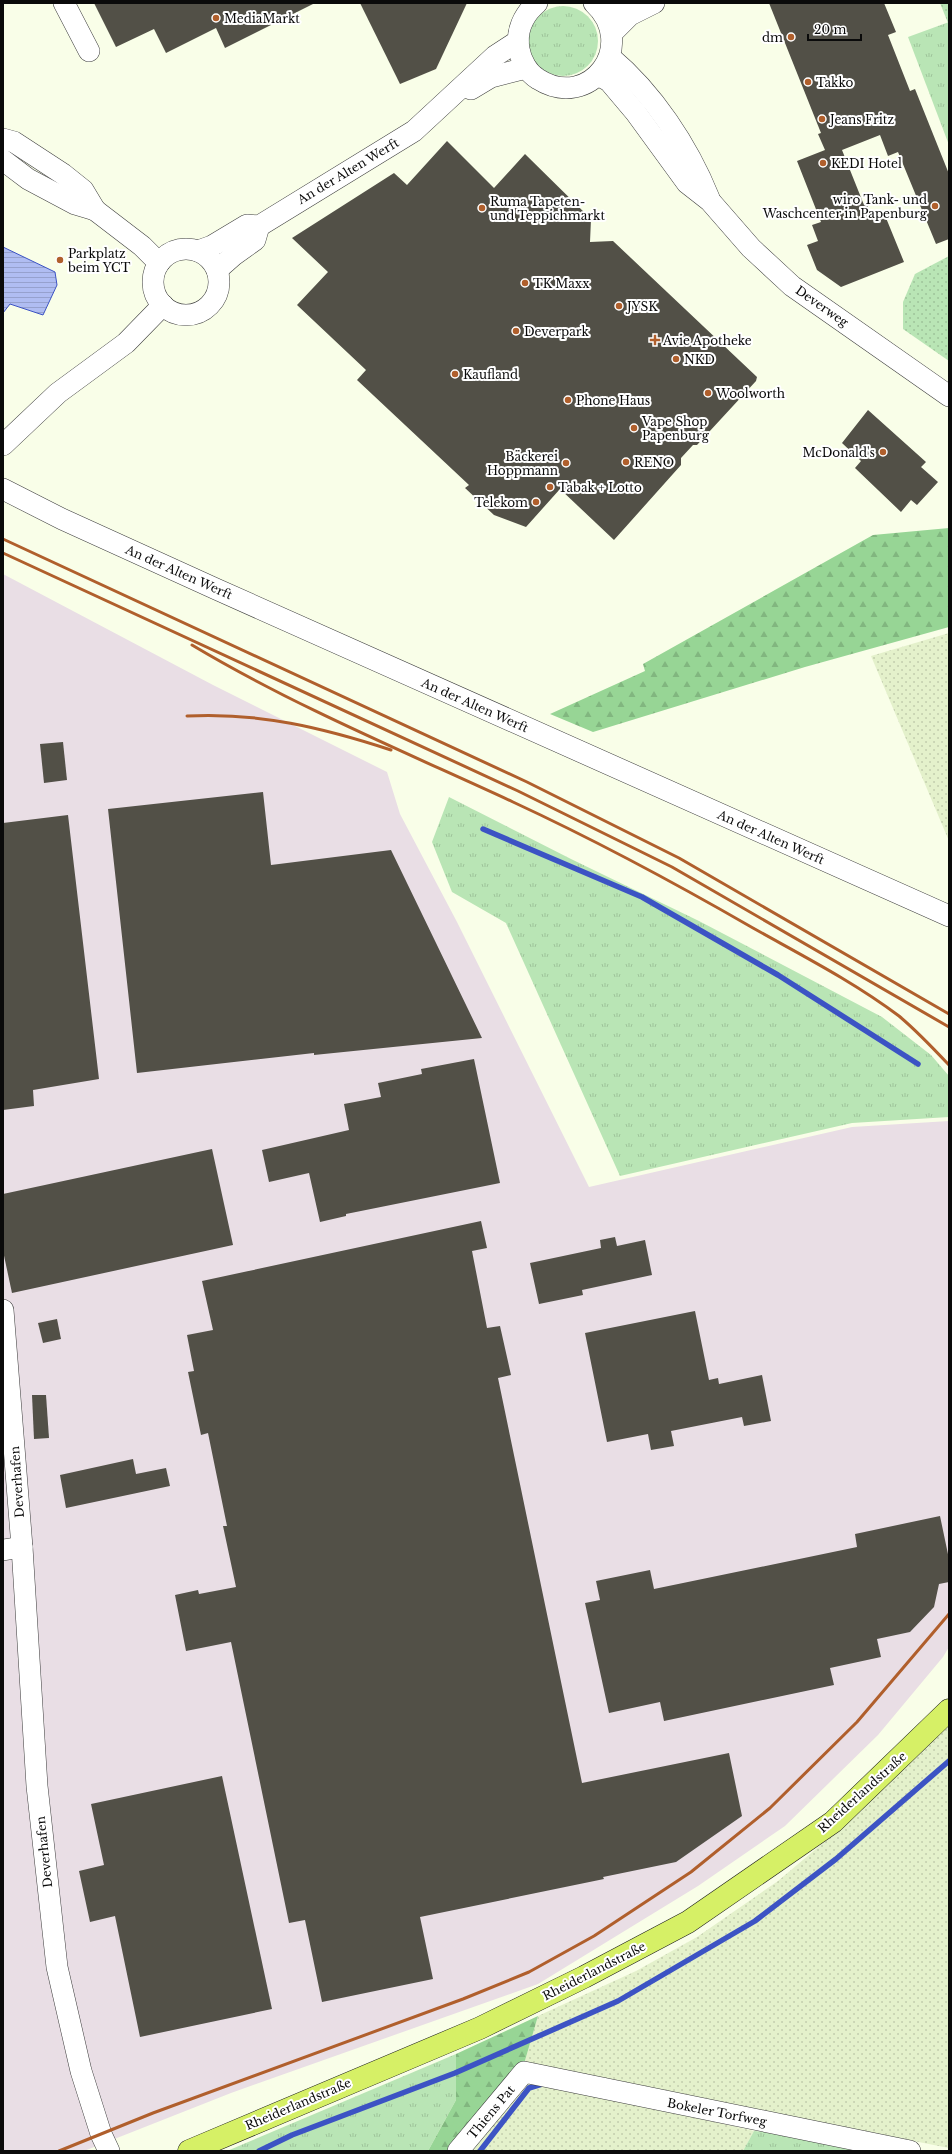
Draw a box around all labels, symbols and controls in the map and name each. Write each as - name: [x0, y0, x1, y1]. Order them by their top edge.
- place label: MediaMarkt: [224, 11, 300, 26]
- marker: MediaMarkt: [211, 13, 221, 23]
- scale bar: [808, 16, 861, 42]
- text: 20 m: [814, 22, 846, 37]
- place label: dm: [762, 30, 783, 45]
- marker: dm: [786, 32, 796, 42]
- place label: Takko: [816, 75, 853, 90]
- marker: Takko: [803, 77, 813, 87]
- place label: Jeans Fritz: [828, 112, 894, 127]
- marker: Jeans Fritz: [817, 114, 827, 124]
- street label: An der Alten Werft: [294, 135, 402, 208]
- place label: KEDI Hotel: [831, 156, 902, 171]
- marker: KEDI Hotel: [818, 158, 828, 168]
- place label: wiro Tank- und Waschcenter in Papenburg: [762, 192, 928, 221]
- place label: Ruma Tapeten- und Teppichmarkt: [490, 194, 605, 223]
- marker: wiro Tank- und Waschcenter in Papenburg: [930, 201, 940, 211]
- marker: Ruma Tapeten- und Teppichmarkt: [477, 203, 487, 213]
- place label: Parkplatz beim YCT: [67, 246, 131, 275]
- marker: Parkplatz beim YCT: [55, 255, 65, 265]
- place label: TK Maxx: [533, 276, 590, 291]
- marker: TK Maxx: [520, 278, 530, 288]
- street label: Deverweg: [793, 282, 852, 330]
- place label: JYSK: [625, 299, 658, 314]
- marker: JYSK: [614, 301, 624, 311]
- place label: Deverpark: [524, 324, 590, 339]
- marker: Deverpark: [511, 326, 521, 336]
- place label: Avie Apotheke: [662, 333, 752, 348]
- marker: Avie Apotheke: [650, 335, 660, 345]
- place label: NKD: [684, 352, 715, 367]
- marker: NKD: [671, 354, 681, 364]
- place label: Kaufland: [463, 367, 518, 382]
- marker: Kaufland: [450, 369, 460, 379]
- place label: Woolworth: [715, 386, 785, 401]
- marker: Woolworth: [703, 388, 713, 398]
- place label: Phone Haus: [576, 393, 650, 408]
- marker: Phone Haus: [563, 395, 573, 405]
- place label: Vape Shop Papenburg: [641, 414, 710, 443]
- marker: Vape Shop Papenburg: [629, 423, 639, 433]
- place label: McDonald's: [803, 445, 875, 460]
- marker: McDonald's: [878, 447, 888, 457]
- place label: Bäckerei Hoppmann: [487, 449, 558, 478]
- place label: RENO: [634, 455, 674, 470]
- marker: RENO: [621, 457, 631, 467]
- marker: Bäckerei Hoppmann: [561, 458, 571, 468]
- place label: Tabak + Lotto: [558, 480, 642, 495]
- marker: Tabak + Lotto: [545, 482, 555, 492]
- place label: Telekom: [474, 495, 528, 510]
- marker: Telekom: [531, 497, 541, 507]
- street label: An der Alten Werft: [122, 541, 235, 603]
- street label: An der Alten Werft: [418, 674, 531, 736]
- street label: An der Alten Werft: [714, 806, 827, 868]
- street label: Deverhafen: [7, 1446, 27, 1518]
- street label: Rheiderlandstraße: [815, 1748, 909, 1836]
- street label: Deverhafen: [33, 1815, 55, 1889]
- street label: Rheiderlandstraße: [540, 1938, 648, 2003]
- street label: Rheiderlandstraße: [243, 2075, 353, 2133]
- street label: Thiens Pat: [464, 2082, 518, 2142]
- street label: Bokeler Torfweg: [666, 2095, 769, 2129]

